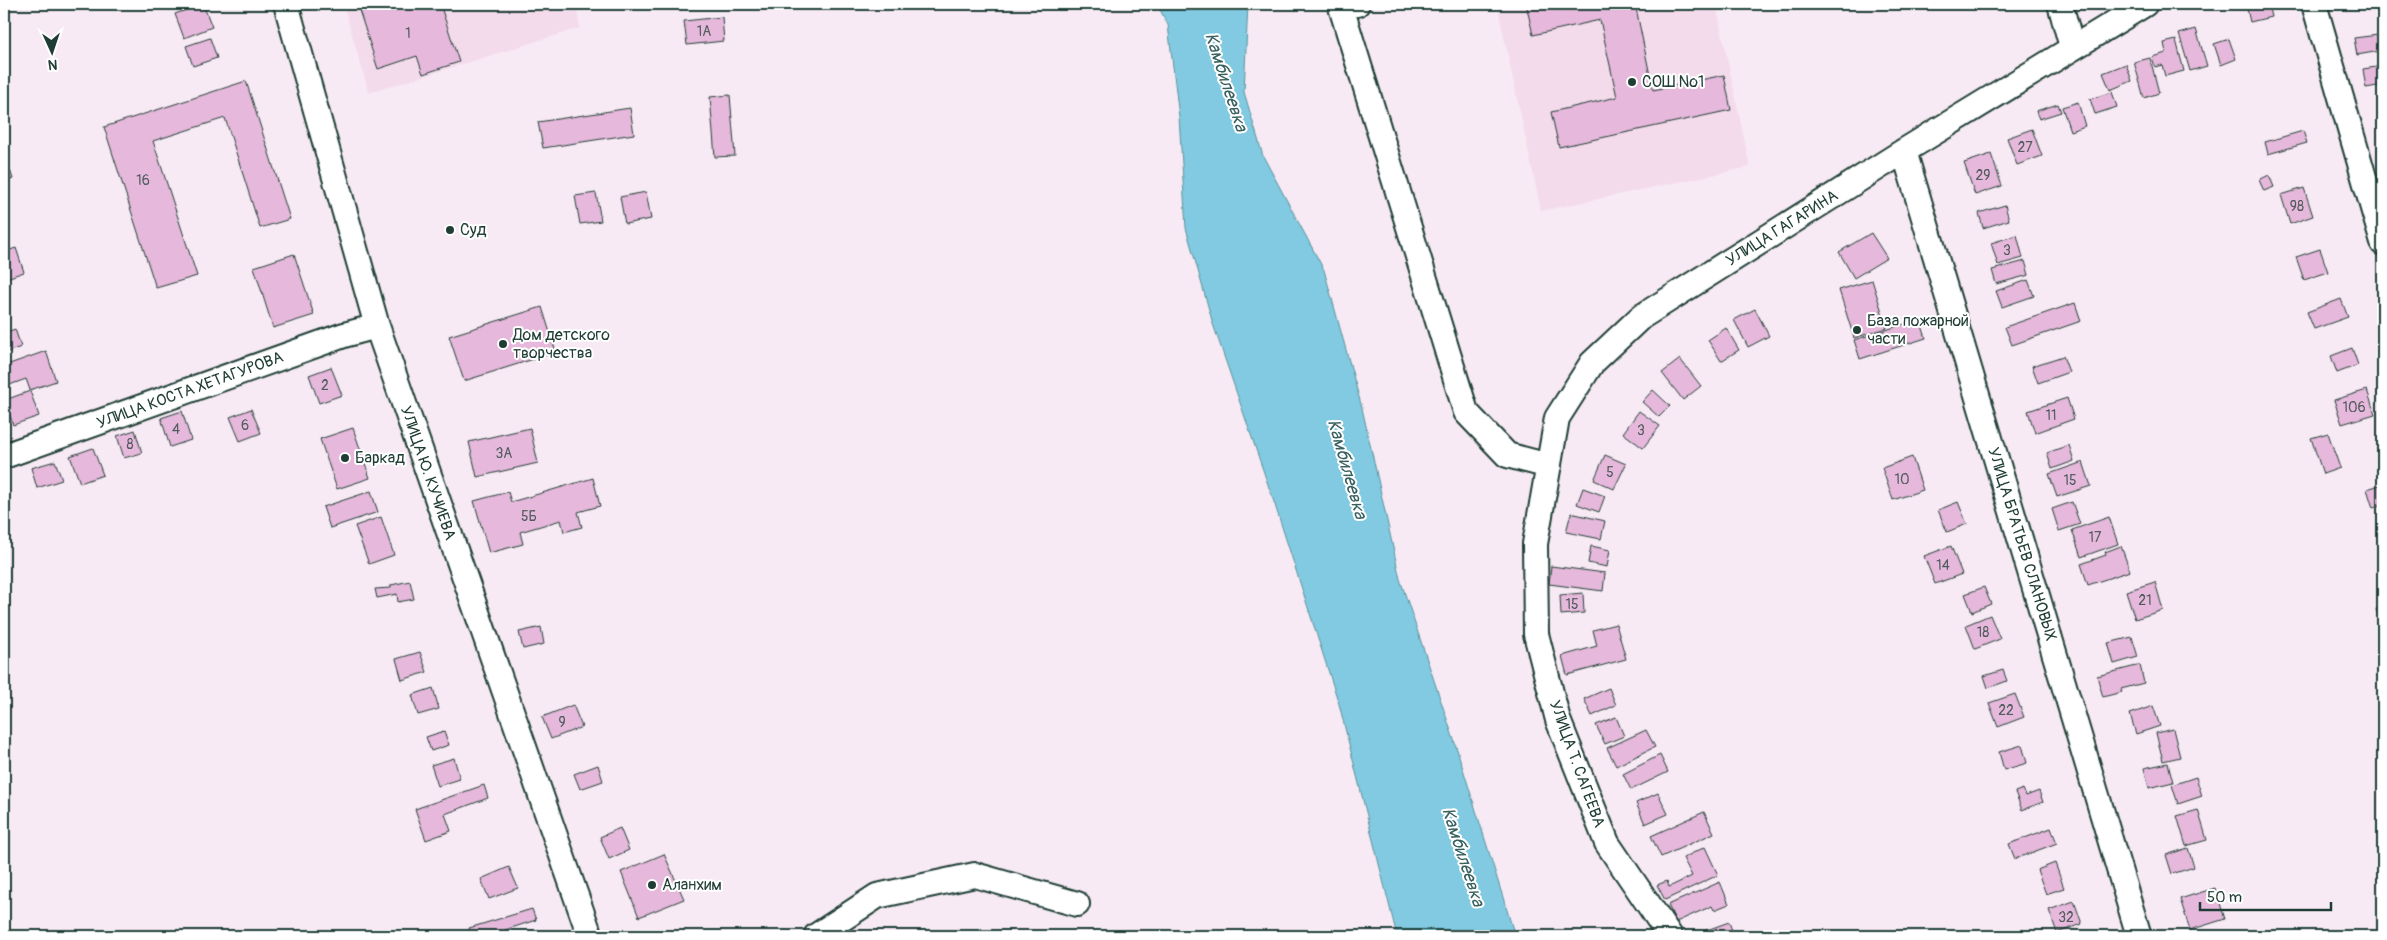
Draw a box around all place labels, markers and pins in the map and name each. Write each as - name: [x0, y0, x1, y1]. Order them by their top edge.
- place label: СОШ №1: [1642, 72, 1704, 92]
- marker: СОШ №1: [1626, 76, 1638, 88]
- place label: Суд: [460, 220, 487, 240]
- marker: Суд: [444, 224, 456, 236]
- place label: База пожарной части: [1867, 311, 1969, 349]
- marker: База пожарной части: [1851, 324, 1863, 336]
- place label: Дом детского творчества: [512, 325, 610, 363]
- marker: Дом детского творчества: [497, 338, 509, 350]
- place label: Баркад: [355, 448, 405, 468]
- marker: Баркад: [339, 452, 351, 464]
- place label: Аланхим: [662, 875, 722, 895]
- marker: Аланхим: [646, 879, 658, 891]

